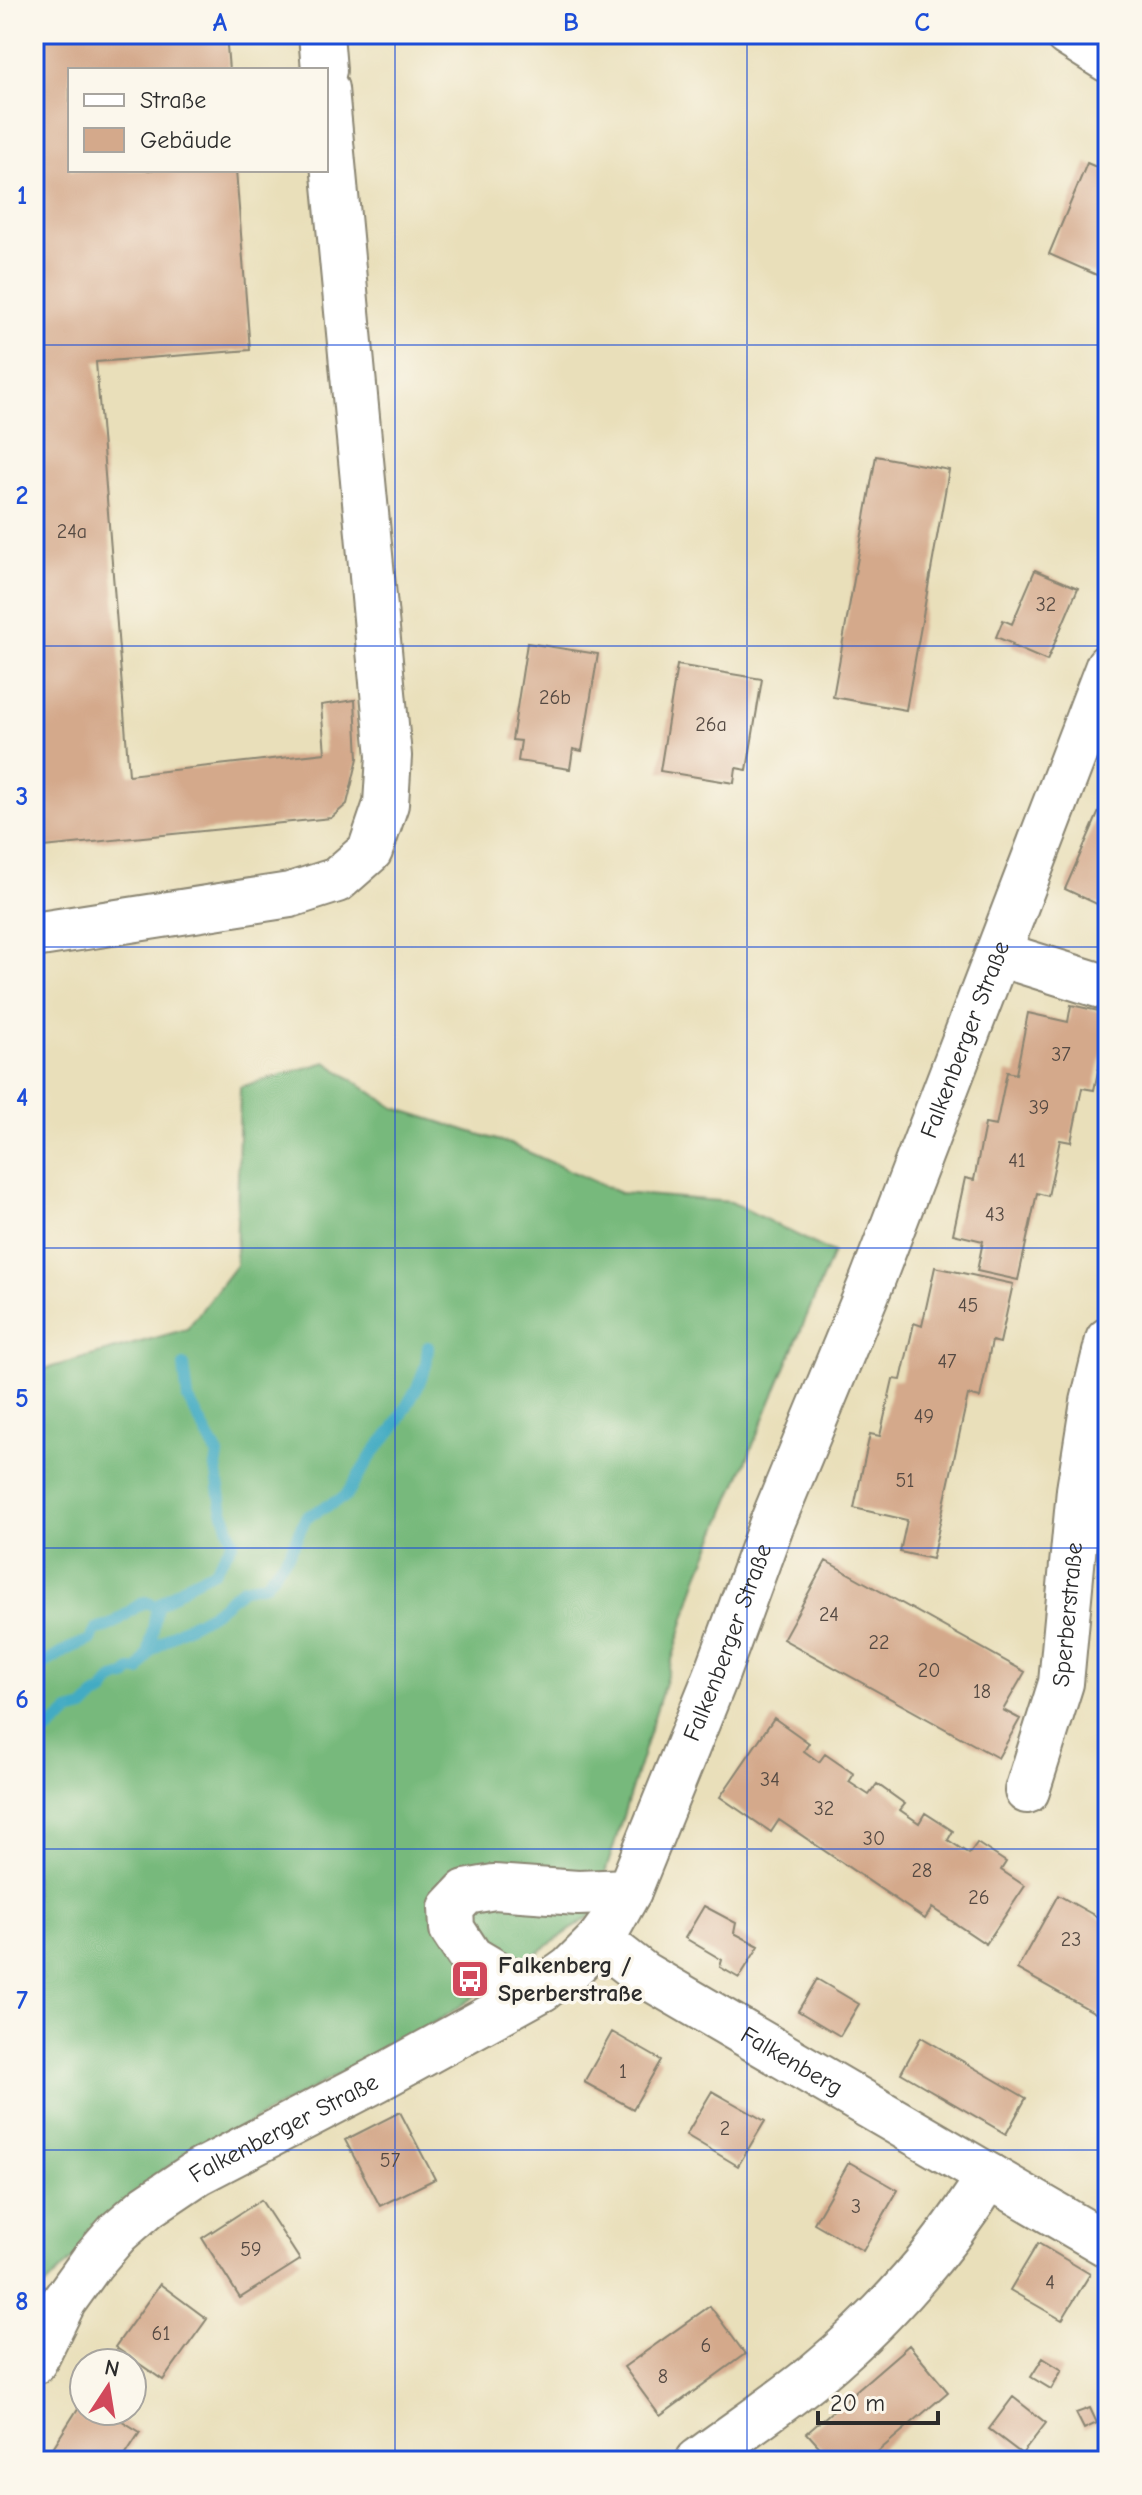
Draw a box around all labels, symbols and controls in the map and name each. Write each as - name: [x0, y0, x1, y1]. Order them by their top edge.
- text: A: [213, 8, 228, 38]
- text: B: [563, 8, 579, 38]
- text: C: [914, 8, 930, 38]
- legend: [68, 68, 328, 172]
- text: Straße: [140, 86, 206, 114]
- text: Gebäude: [140, 126, 231, 154]
- text: 1: [17, 181, 27, 211]
- text: 2: [16, 481, 28, 511]
- house number: 24a: [57, 520, 87, 543]
- house number: 32: [1036, 593, 1056, 616]
- house number: 26b: [539, 686, 571, 709]
- house number: 26a: [695, 713, 727, 736]
- text: 3: [16, 782, 28, 812]
- street label: Falkenberger Straße: [914, 937, 1015, 1142]
- house number: 37: [1051, 1043, 1071, 1066]
- text: 4: [16, 1083, 28, 1113]
- house number: 39: [1029, 1096, 1049, 1119]
- house number: 41: [1008, 1149, 1026, 1172]
- house number: 43: [985, 1203, 1005, 1226]
- house number: 45: [958, 1294, 978, 1317]
- house number: 47: [937, 1350, 957, 1373]
- text: 5: [15, 1384, 29, 1414]
- house number: 49: [914, 1405, 934, 1428]
- house number: 51: [896, 1469, 914, 1492]
- street label: Falkenberger Straße: [677, 1540, 777, 1745]
- street label: Sperberstraße: [1047, 1541, 1088, 1688]
- house number: 24: [819, 1603, 839, 1626]
- house number: 22: [869, 1631, 889, 1654]
- house number: 20: [918, 1659, 940, 1682]
- house number: 18: [973, 1680, 991, 1703]
- text: 6: [15, 1685, 29, 1715]
- house number: 34: [760, 1768, 780, 1791]
- house number: 32: [814, 1797, 834, 1820]
- house number: 30: [863, 1827, 885, 1850]
- house number: 28: [912, 1859, 932, 1882]
- house number: 26: [968, 1886, 990, 1909]
- house number: 23: [1061, 1928, 1081, 1951]
- place label: Falkenberg / Sperberstraße: [498, 1951, 643, 2007]
- bus stop icon: Falkenberg / Sperberstraße: [449, 1958, 491, 2000]
- text: 7: [16, 1986, 28, 2016]
- street label: Falkenberg: [736, 2020, 848, 2101]
- house number: 1: [619, 2060, 627, 2083]
- street label: Falkenberger Straße: [183, 2067, 383, 2188]
- house number: 2: [720, 2117, 730, 2140]
- house number: 57: [380, 2149, 401, 2172]
- house number: 3: [851, 2195, 861, 2218]
- house number: 59: [240, 2238, 262, 2261]
- house number: 4: [1045, 2271, 1055, 2294]
- text: 8: [15, 2287, 29, 2317]
- house number: 61: [152, 2322, 170, 2345]
- house number: 6: [701, 2334, 711, 2357]
- north arrow: [68, 2347, 148, 2427]
- text: N: [102, 2354, 122, 2383]
- house number: 8: [658, 2365, 668, 2388]
- scale bar: [818, 2375, 938, 2425]
- text: 20 m: [830, 2389, 885, 2417]

